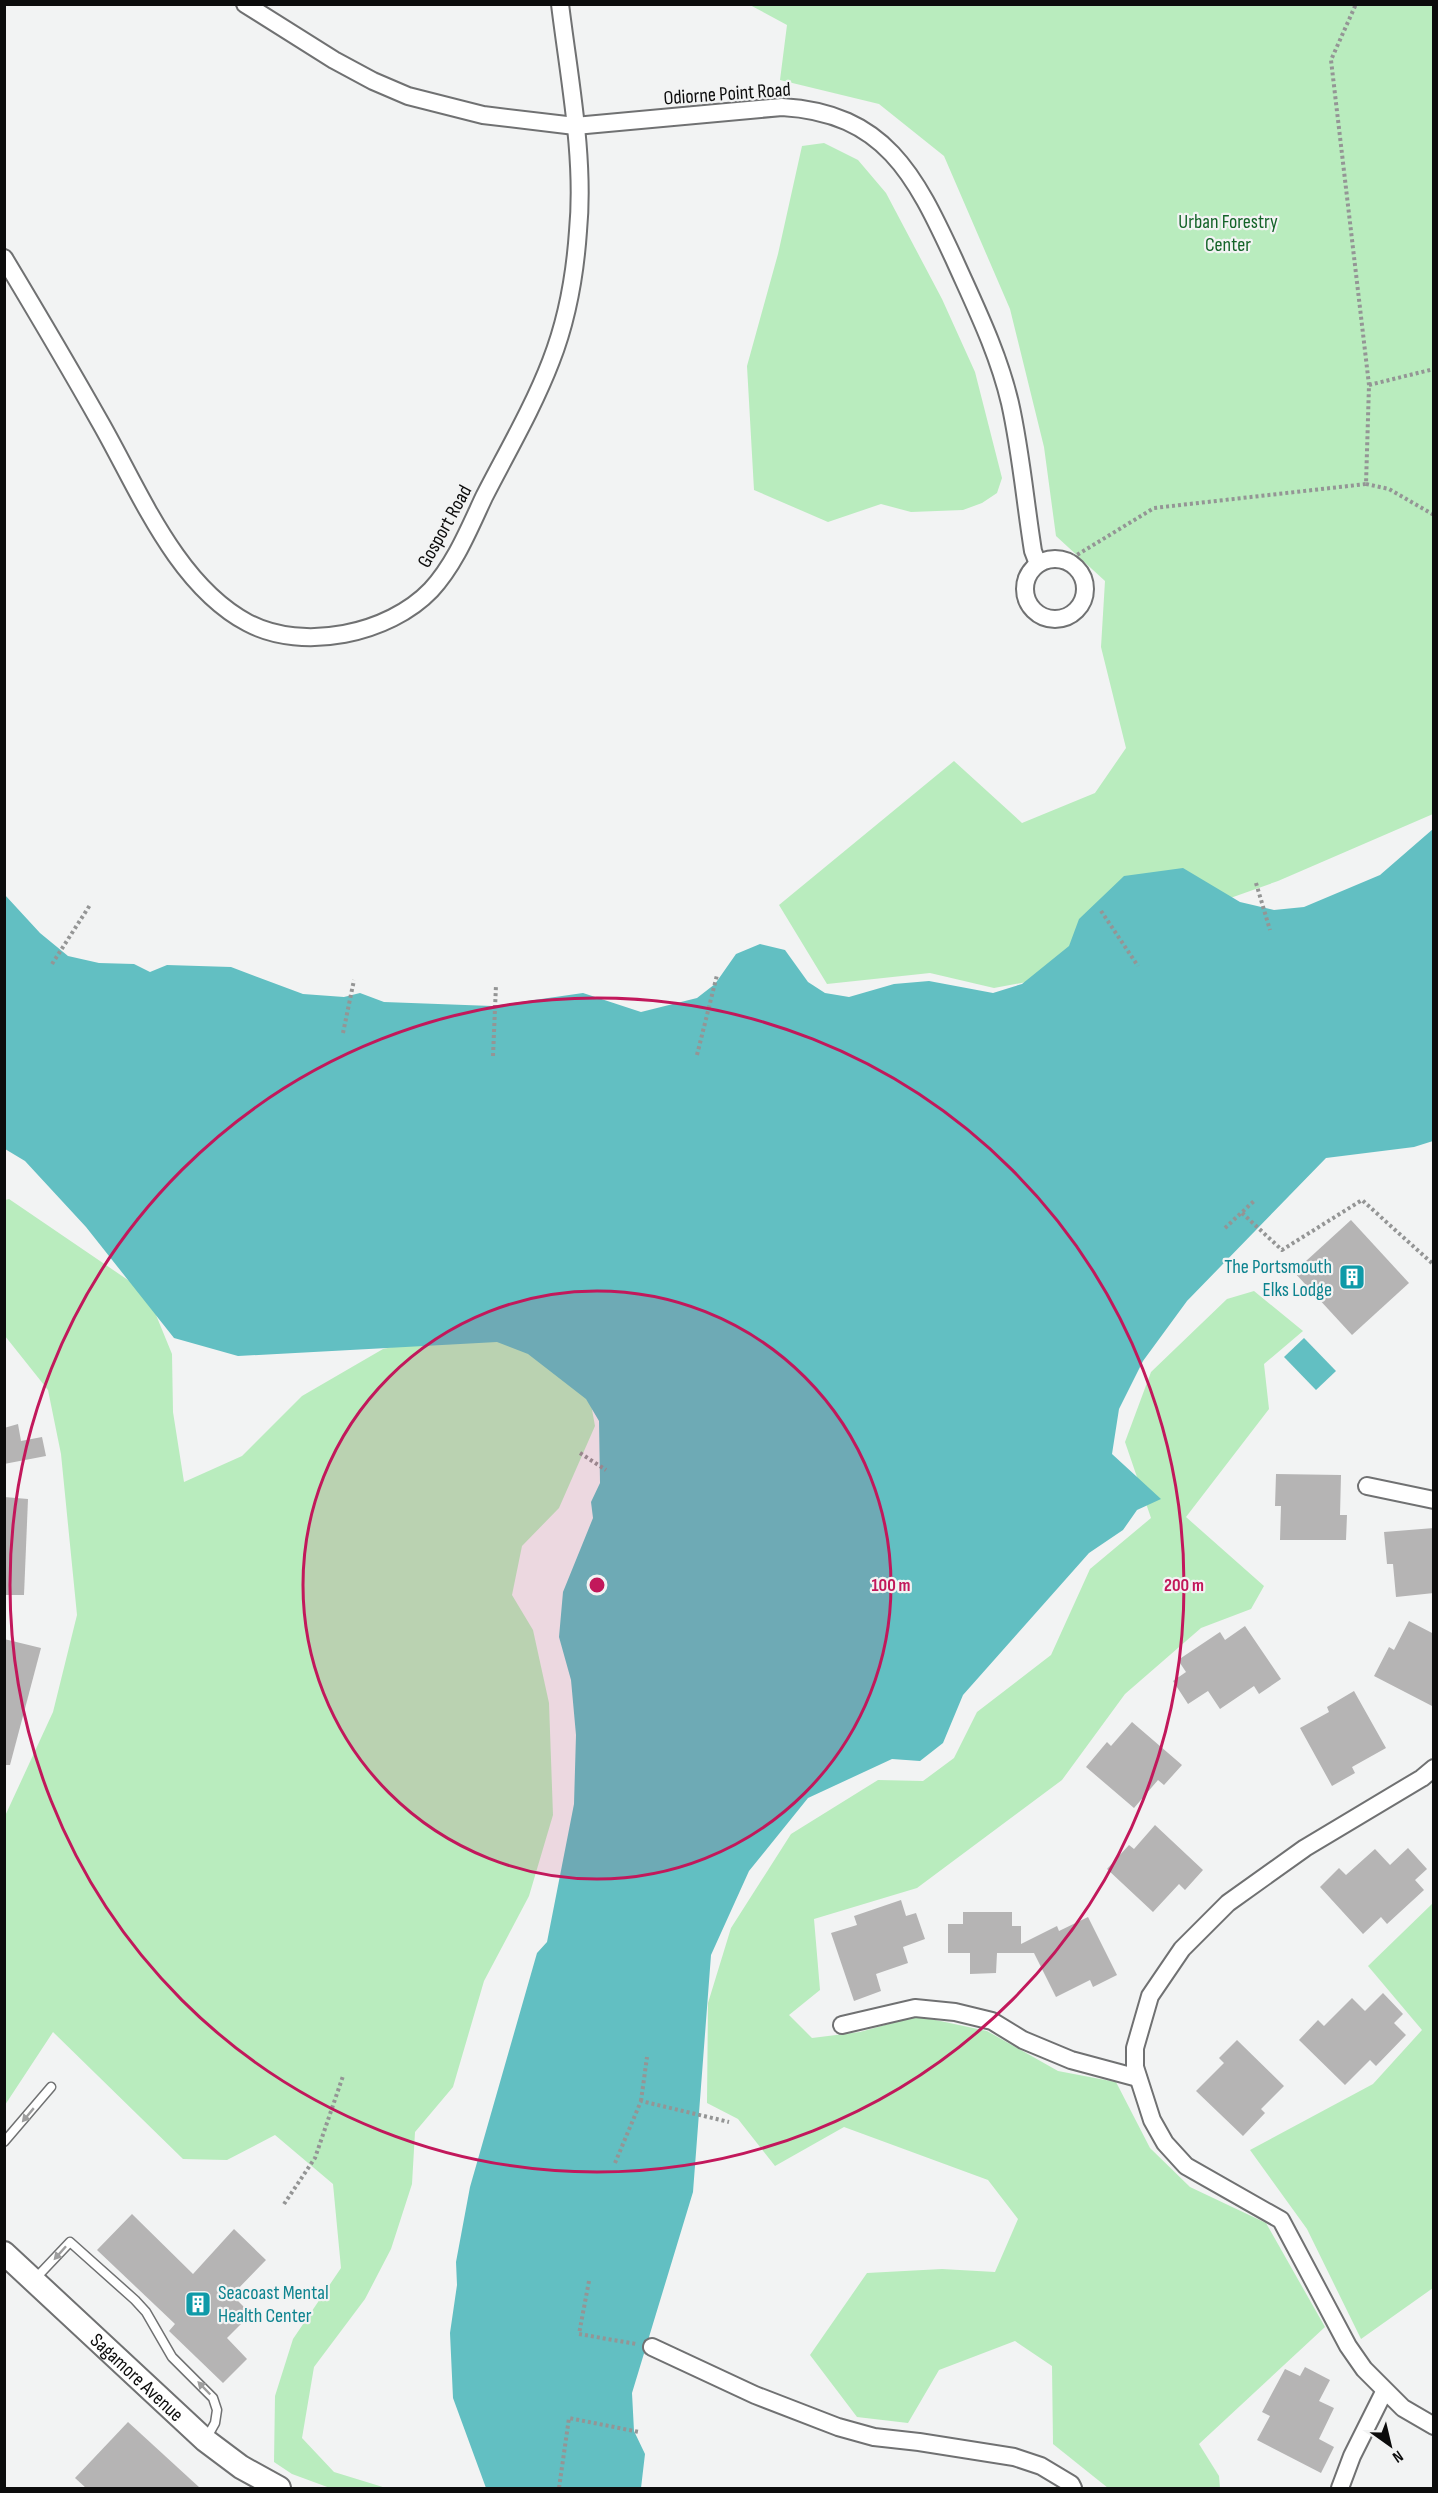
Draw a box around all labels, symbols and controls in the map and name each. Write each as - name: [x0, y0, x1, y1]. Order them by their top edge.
- street label: Odiorne Point Road: [663, 78, 792, 110]
- park label: Urban Forestry Center: [1178, 210, 1278, 257]
- street label: Gosport Road: [412, 481, 477, 572]
- place label: The Portsmouth Elks Lodge: [1224, 1255, 1332, 1302]
- building icon: The Portsmouth Elks Lodge: [1337, 1262, 1367, 1292]
- centre of rings: [587, 1575, 607, 1595]
- text: 100 m: [872, 1575, 911, 1596]
- text: 200 m: [1164, 1575, 1204, 1596]
- one-way arrow: [21, 2107, 34, 2123]
- one-way arrow: [53, 2246, 67, 2261]
- place label: Seacoast Mental Health Center: [218, 2281, 329, 2328]
- building icon: Seacoast Mental Health Center: [183, 2289, 213, 2319]
- street label: Sagamore Avenue: [85, 2329, 188, 2427]
- one-way arrow: [198, 2381, 212, 2395]
- north arrow: [1360, 2415, 1420, 2475]
- text: N: [1389, 2446, 1406, 2466]

